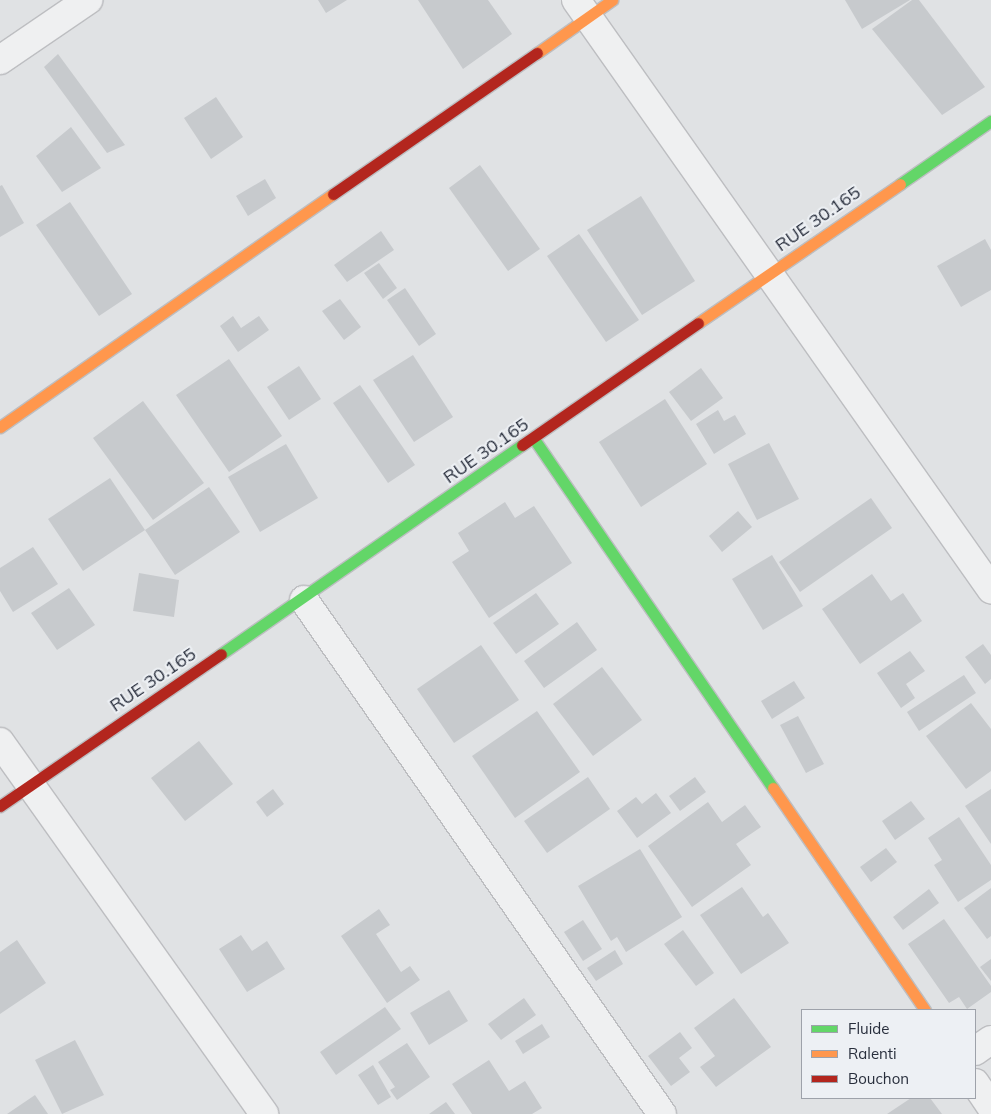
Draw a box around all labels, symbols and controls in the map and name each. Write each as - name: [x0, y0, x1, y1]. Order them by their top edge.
- street label: RUE 30.165: [771, 182, 865, 256]
- street label: RUE 30.165: [439, 414, 533, 488]
- street label: RUE 30.165: [106, 643, 200, 717]
- legend: [801, 1009, 976, 1099]
- text: Fluide: [848, 1019, 889, 1038]
- text: Ralenti: [848, 1044, 897, 1063]
- text: Bouchon: [848, 1069, 909, 1088]

